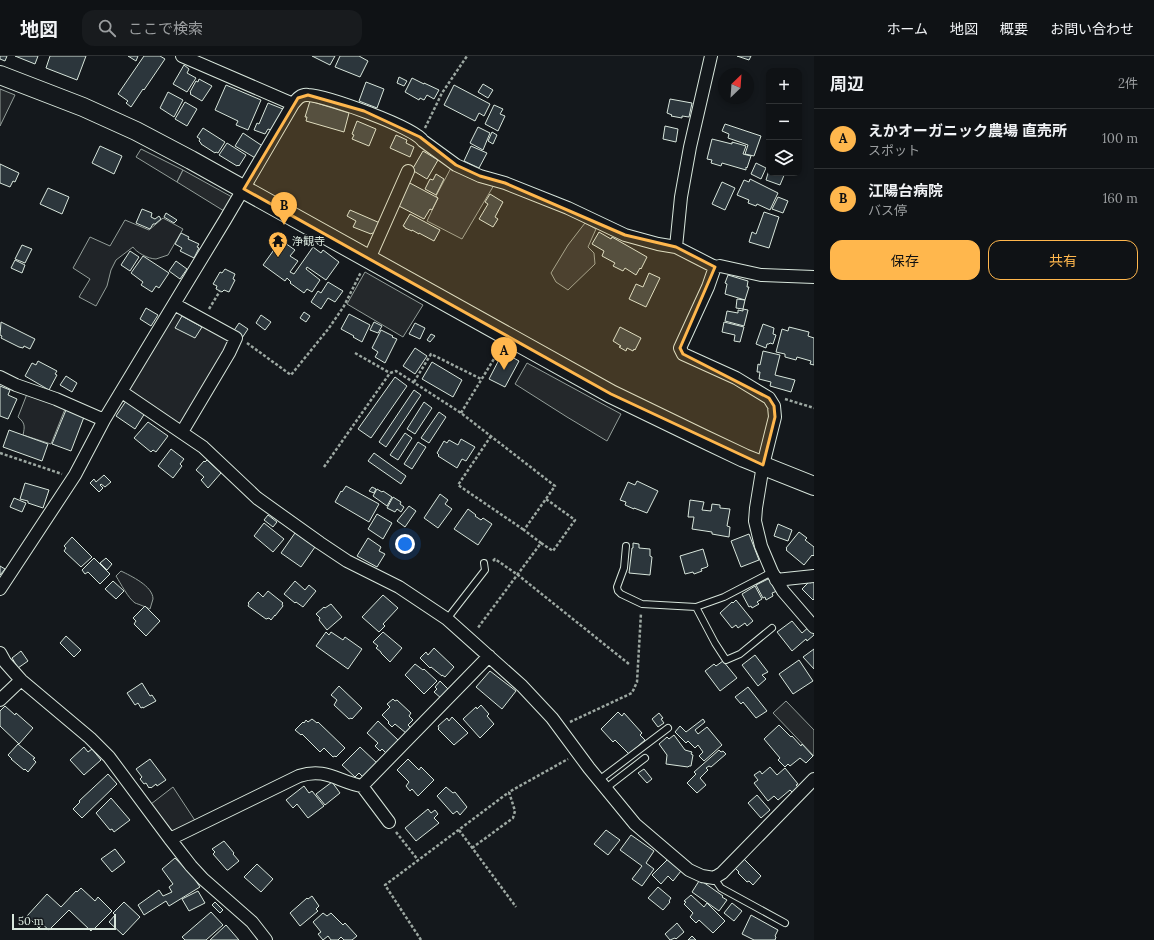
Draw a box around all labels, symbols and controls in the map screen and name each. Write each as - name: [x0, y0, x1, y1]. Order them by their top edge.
- search box: [82, 10, 362, 46]
- text: 地図: [20, 17, 58, 41]
- icon: search: [96, 17, 118, 39]
- text: ここで検索: [128, 19, 203, 38]
- text: ホーム: [886, 20, 928, 38]
- text: 地図: [950, 20, 978, 38]
- text: 概要: [1000, 20, 1028, 38]
- text: お問い合わせ: [1050, 20, 1134, 38]
- north arrow: [718, 68, 754, 104]
- map controls: [766, 68, 802, 176]
- button: +: [766, 68, 802, 104]
- text: 周辺: [830, 73, 864, 95]
- text: 2件: [1118, 75, 1138, 92]
- button: −: [766, 104, 802, 140]
- text: えかオーガニック農場 直売所: [868, 121, 1067, 140]
- text: A: [839, 130, 847, 147]
- text: 100 m: [1102, 130, 1138, 147]
- button: layers: [766, 140, 802, 176]
- text: スポット: [868, 142, 920, 159]
- text: 江陽台病院: [868, 181, 943, 200]
- text: B: [839, 190, 847, 207]
- text: 160 m: [1103, 190, 1138, 207]
- pin: B: [271, 192, 297, 225]
- text: バス停: [868, 202, 907, 219]
- temple icon: 浄観寺: [267, 230, 289, 258]
- place label: 浄観寺: [292, 234, 325, 248]
- button: 保存: [830, 240, 980, 280]
- button: 共有: [988, 240, 1138, 280]
- pin: A: [491, 337, 517, 370]
- your location: [395, 534, 415, 554]
- scale bar: [12, 912, 116, 931]
- text: 50 m: [18, 914, 44, 928]

